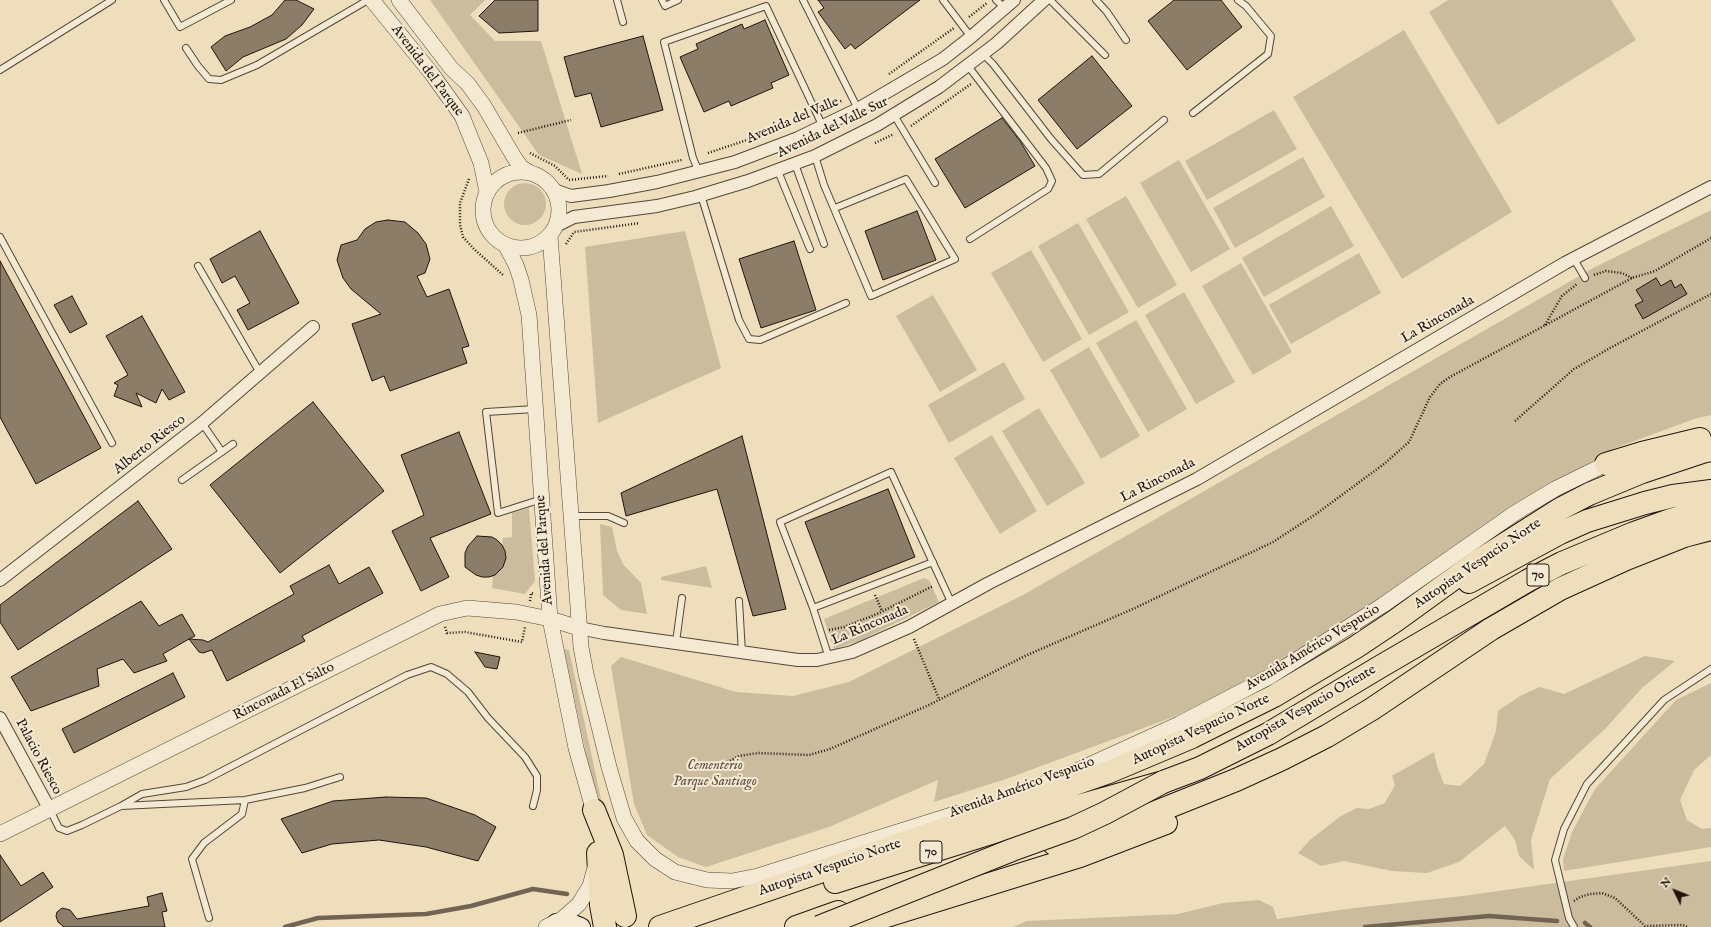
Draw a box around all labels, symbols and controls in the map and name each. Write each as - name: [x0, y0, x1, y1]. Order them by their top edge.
- street label: Avenida del Parque: [387, 22, 467, 120]
- street label: Avenida del Valle: [744, 94, 842, 148]
- street label: Avenida del Valle Sur: [775, 94, 891, 162]
- street label: La Rinconada: [1399, 292, 1477, 348]
- street label: Alberto Riesco: [111, 412, 189, 478]
- street label: La Rinconada: [1118, 455, 1198, 507]
- street label: Avenida del Parque: [533, 495, 557, 605]
- street label: Autopista Vespucio Norte: [1411, 515, 1545, 613]
- road number: 70: [1527, 564, 1549, 586]
- street label: Avenida Américo Vespucio: [1243, 601, 1383, 695]
- street label: La Rinconada: [829, 602, 911, 650]
- street label: Rinconada El Salto: [231, 659, 337, 725]
- street label: Autopista Vespucio Oriente: [1233, 662, 1379, 756]
- street label: Autopista Vespucio Norte: [1130, 691, 1272, 769]
- street label: Palacio Riesco: [11, 716, 65, 798]
- street label: Avenida Américo Vespucio: [947, 754, 1097, 822]
- park label: Cementerio Parque Santiago: [673, 758, 757, 790]
- street label: Autopista Vespucio Norte: [757, 836, 903, 900]
- road number: 70: [920, 841, 942, 863]
- north arrow: [1655, 871, 1695, 911]
- text: N: [1658, 875, 1675, 891]

